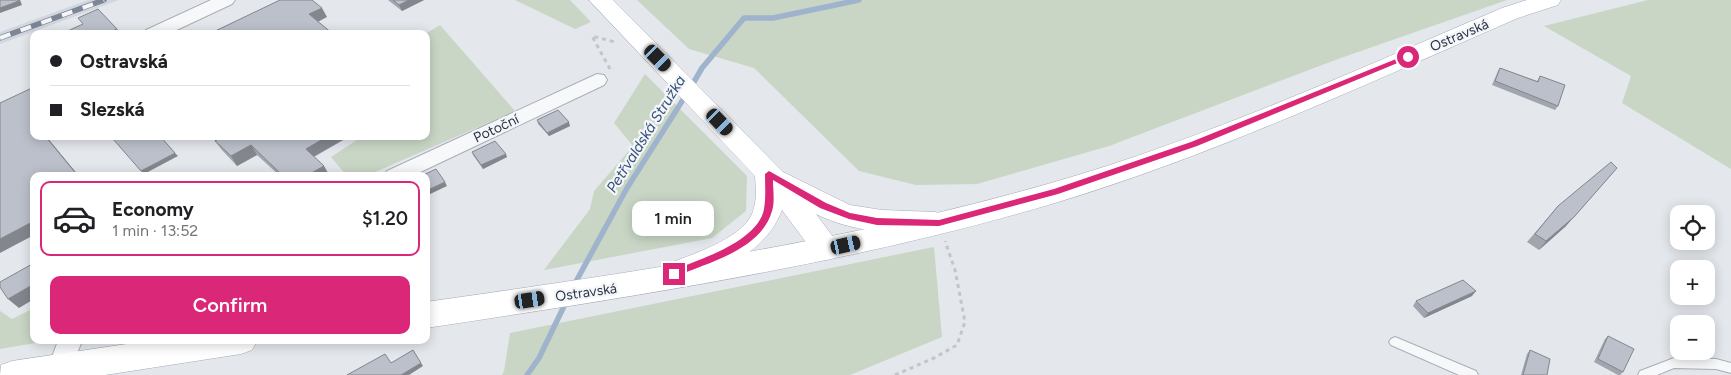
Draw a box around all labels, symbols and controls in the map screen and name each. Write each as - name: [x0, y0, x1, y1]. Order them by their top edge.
- street label: Ostravská: [1427, 16, 1491, 55]
- car: [642, 42, 673, 74]
- route start: [1397, 46, 1419, 68]
- text: Ostravská: [80, 50, 168, 73]
- water label: Petřvaldská Stružka: [603, 72, 689, 196]
- text: Slezská: [80, 98, 144, 121]
- car: [704, 106, 735, 138]
- street label: Potoční: [471, 110, 522, 146]
- icon: car: [52, 196, 97, 241]
- text: Economy: [112, 198, 194, 221]
- callout: 1 min: [633, 202, 715, 236]
- map controls: [1670, 205, 1715, 360]
- button: locate: [1670, 205, 1715, 250]
- text: $1.20: [362, 207, 408, 230]
- text: 1 min: [654, 209, 692, 228]
- text: 1 min · 13:52: [112, 221, 198, 240]
- car: [829, 234, 862, 256]
- button: +: [1670, 260, 1715, 305]
- route end: [663, 263, 685, 285]
- button: Confirm: [50, 276, 410, 334]
- street label: Ostravská: [554, 280, 618, 305]
- car: [514, 290, 545, 310]
- button: −: [1670, 315, 1715, 360]

